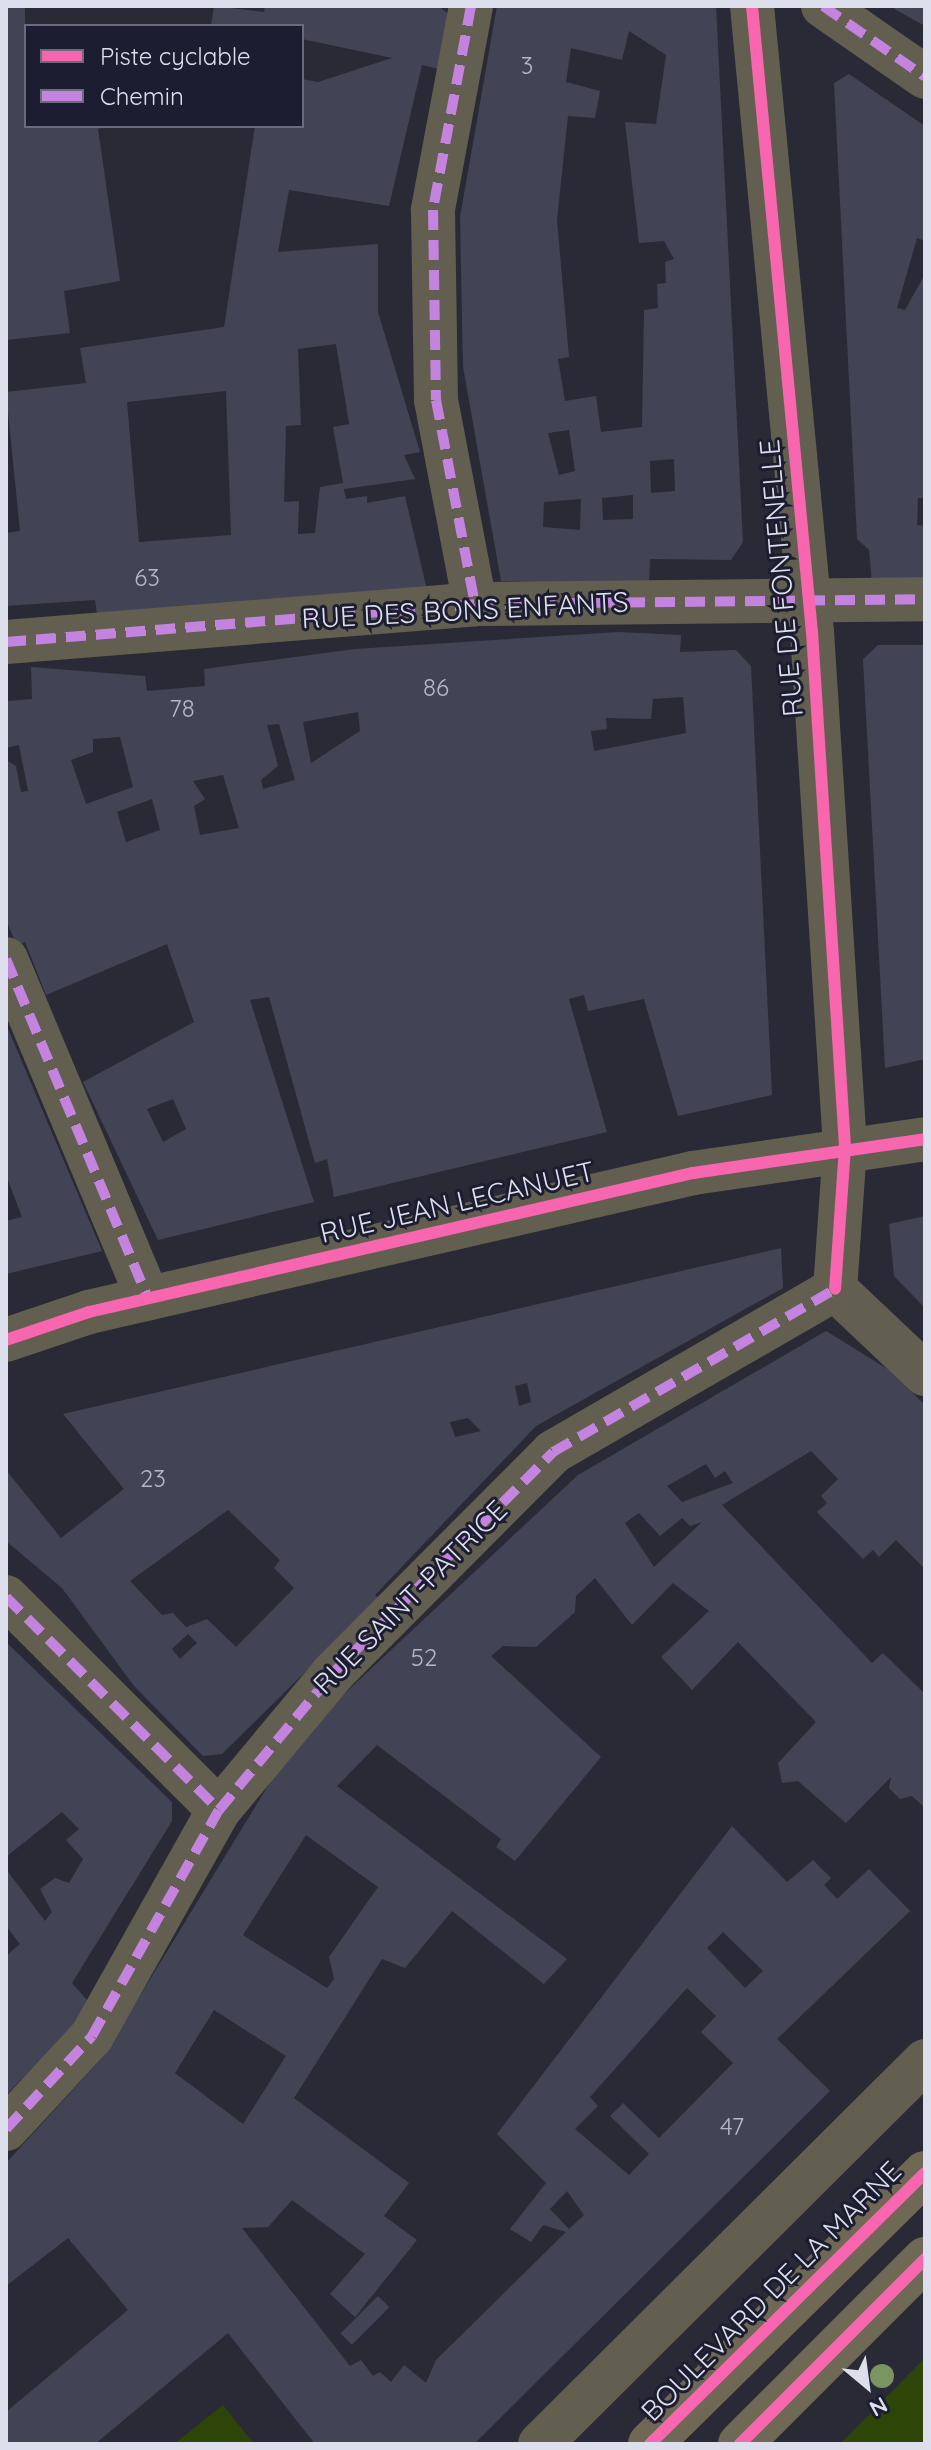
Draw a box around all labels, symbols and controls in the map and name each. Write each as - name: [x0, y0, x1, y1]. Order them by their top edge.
- legend: [24, 24, 304, 128]
- text: Piste cyclable: [100, 41, 251, 71]
- house number: 3: [521, 52, 533, 80]
- text: Chemin: [100, 81, 184, 111]
- street label: RUE DE FONTENELLE: [752, 438, 810, 718]
- house number: 63: [134, 564, 160, 592]
- street label: RUE DES BONS ENFANTS: [301, 585, 629, 635]
- house number: 86: [423, 674, 449, 702]
- house number: 78: [169, 695, 195, 723]
- street label: RUE JEAN LECANUET: [317, 1154, 597, 1250]
- house number: 23: [140, 1465, 166, 1493]
- street label: RUE SAINT-PATRICE: [306, 1493, 514, 1701]
- house number: 52: [411, 1644, 437, 1672]
- house number: 47: [720, 2113, 744, 2141]
- street label: BOULEVARD DE LA MARNE: [634, 2154, 908, 2428]
- north arrow: [827, 2346, 907, 2426]

